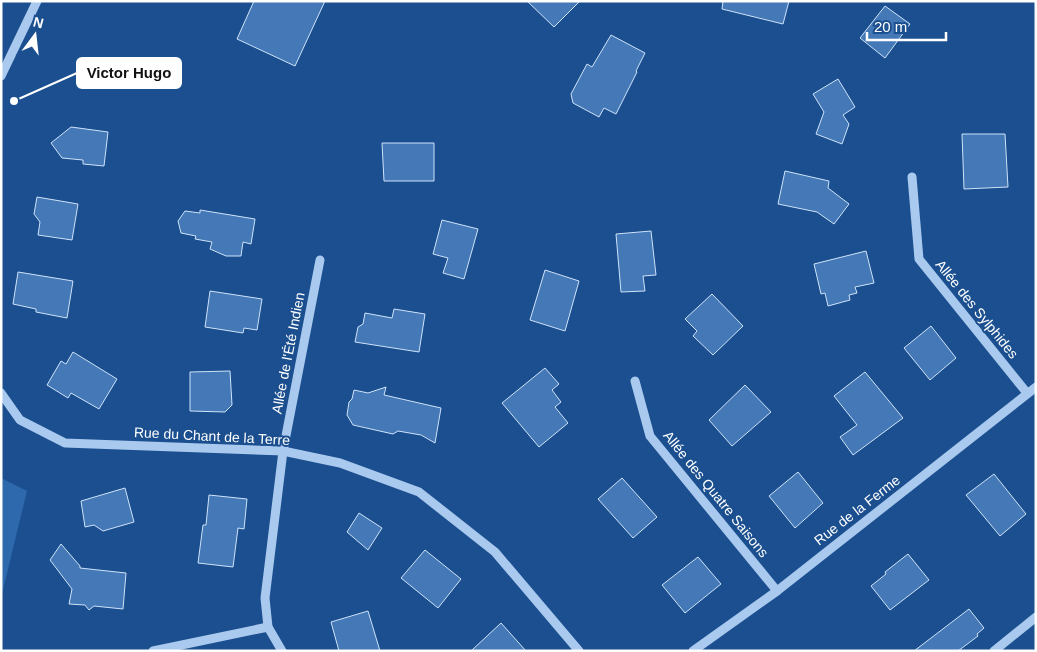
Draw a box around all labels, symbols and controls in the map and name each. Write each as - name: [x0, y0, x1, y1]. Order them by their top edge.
- north arrow: [10, 10, 60, 60]
- scale bar: [867, 10, 946, 42]
- text: N: [31, 13, 45, 31]
- text: 20 m: [874, 18, 907, 35]
- callout: Victor Hugo: [77, 58, 181, 88]
- text: Victor Hugo: [87, 64, 171, 81]
- street label: Allée des Sylphides: [932, 256, 1022, 362]
- street label: Allée de l'Été Indien: [268, 291, 308, 415]
- street label: Rue du Chant de la Terre: [134, 424, 291, 448]
- street label: Allée des Quatre Saisons: [660, 428, 772, 560]
- street label: Rue de la Ferme: [811, 471, 903, 548]

